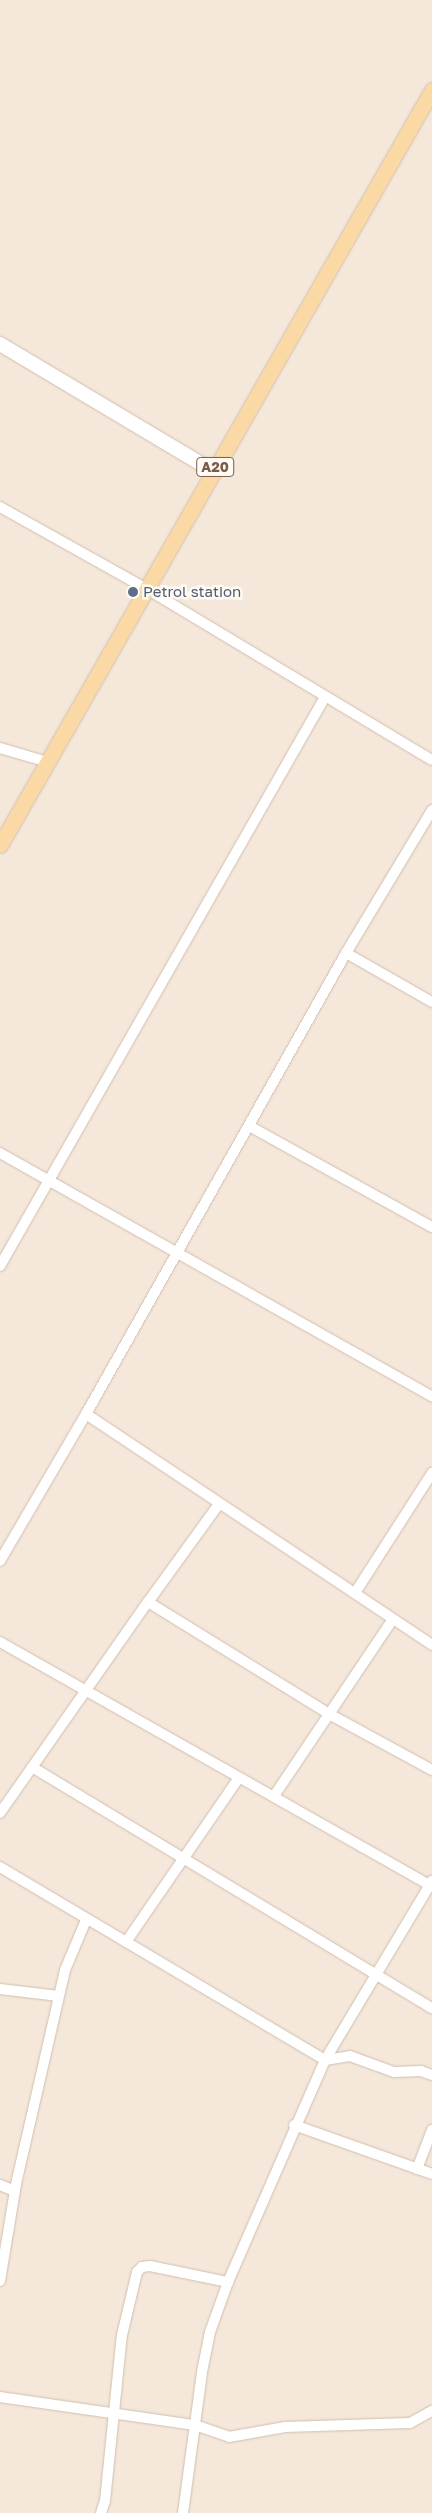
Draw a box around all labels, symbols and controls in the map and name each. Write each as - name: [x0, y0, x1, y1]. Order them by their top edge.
- road number: A20: [195, 456, 235, 478]
- place label: Petrol station: [143, 583, 241, 601]
- marker: Petrol station: [127, 586, 139, 598]

